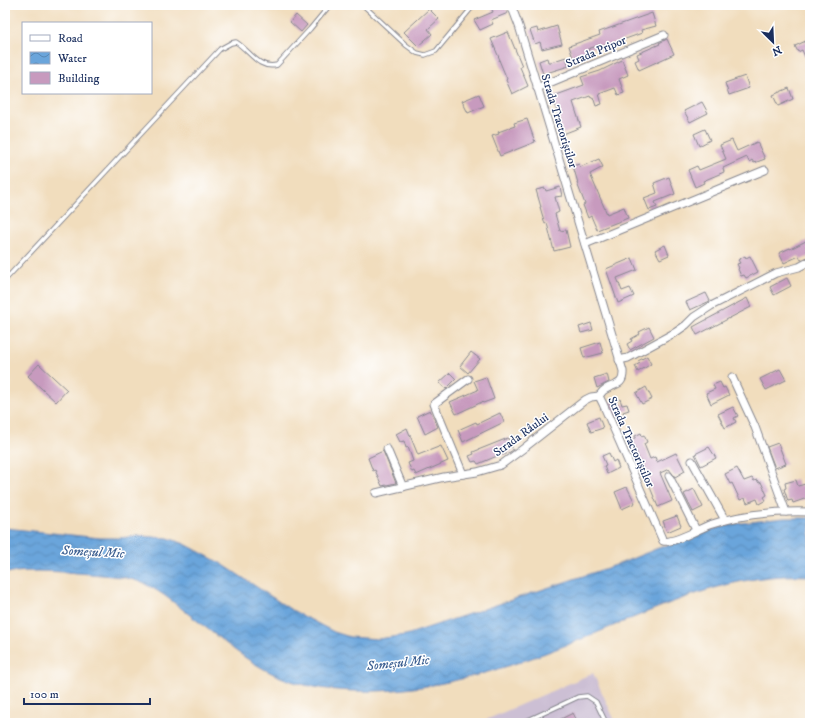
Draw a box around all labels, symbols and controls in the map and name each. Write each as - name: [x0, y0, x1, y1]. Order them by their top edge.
- legend: [22, 22, 152, 94]
- north arrow: [753, 22, 793, 62]
- text: Road: [58, 31, 83, 46]
- street label: Strada Pripor: [564, 32, 629, 71]
- text: N: [770, 42, 784, 58]
- text: Water: [57, 51, 87, 66]
- text: Building: [58, 71, 99, 86]
- street label: Strada Tractoriștilor: [538, 72, 581, 171]
- street label: Strada Tractoriștilor: [604, 394, 658, 490]
- street label: Strada Râului: [490, 410, 552, 460]
- water label: Someșul Mic: [60, 542, 125, 562]
- water label: Someșul Mic: [365, 652, 430, 674]
- scale bar: [24, 680, 150, 706]
- text: 100 m: [30, 687, 59, 702]

